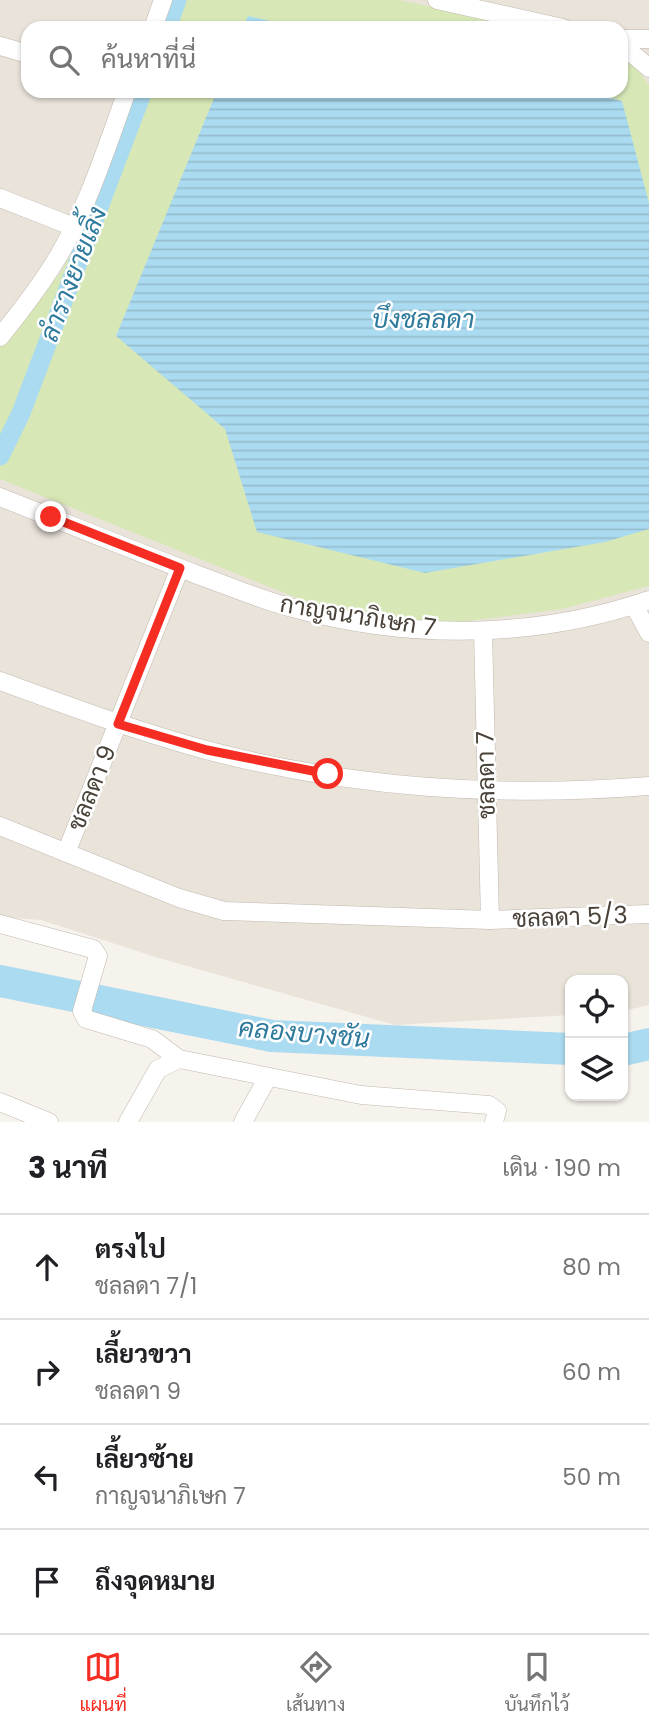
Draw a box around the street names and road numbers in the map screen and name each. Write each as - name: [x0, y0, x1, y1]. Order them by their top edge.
- street label: กาญจนาภิเษก 7: [278, 587, 438, 644]
- street label: ชลลดา 7: [468, 731, 503, 819]
- street label: ชลลดา 9: [59, 740, 124, 836]
- street label: ชลลดา 5/3: [512, 898, 628, 935]

